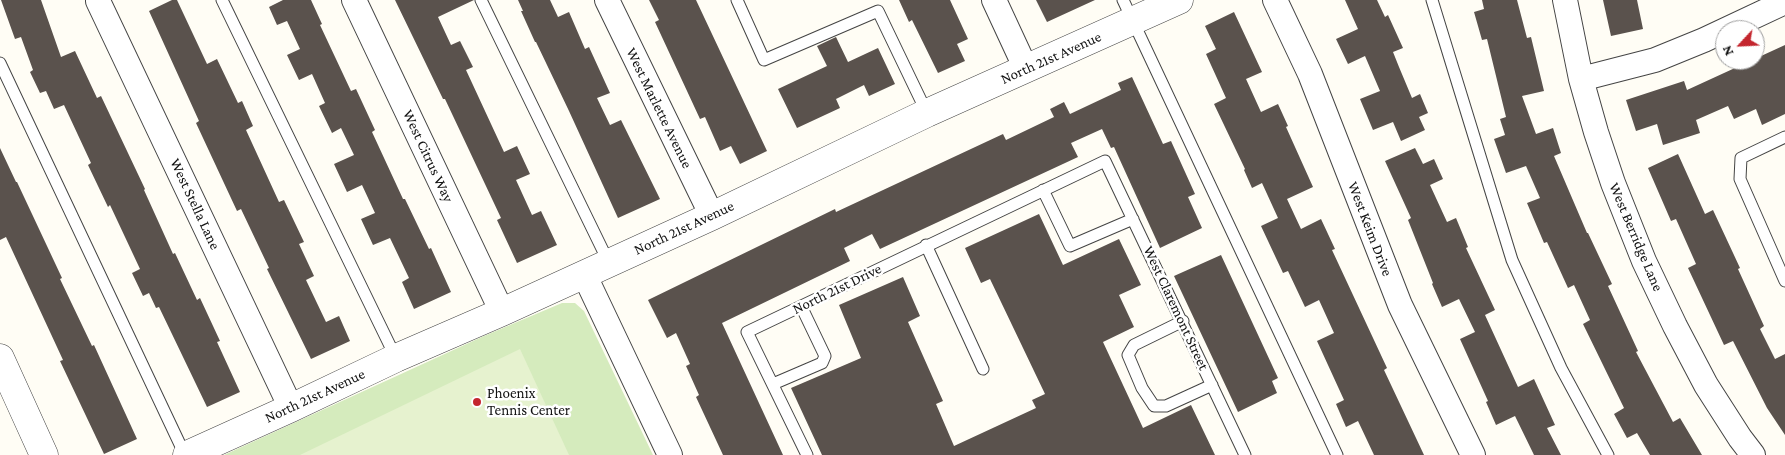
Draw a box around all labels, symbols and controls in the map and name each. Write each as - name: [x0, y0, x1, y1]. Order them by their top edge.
- north arrow: [1715, 20, 1765, 70]
- street label: North 21st Avenue: [998, 28, 1104, 88]
- text: N: [1718, 43, 1737, 59]
- street label: West Marlette Avenue: [622, 45, 696, 171]
- street label: West Citrus Way: [399, 107, 457, 205]
- street label: West Stella Lane: [166, 156, 224, 252]
- street label: West Keim Drive: [1344, 179, 1396, 279]
- street label: West Berridge Lane: [1605, 180, 1667, 294]
- street label: North 21st Avenue: [631, 197, 737, 259]
- street label: West Claremont Street: [1139, 243, 1213, 373]
- street label: North 21st Drive: [790, 260, 884, 318]
- street label: North 21st Avenue: [262, 365, 368, 427]
- place label: Phoenix Tennis Center: [487, 384, 570, 419]
- marker: Phoenix Tennis Center: [471, 396, 483, 408]

